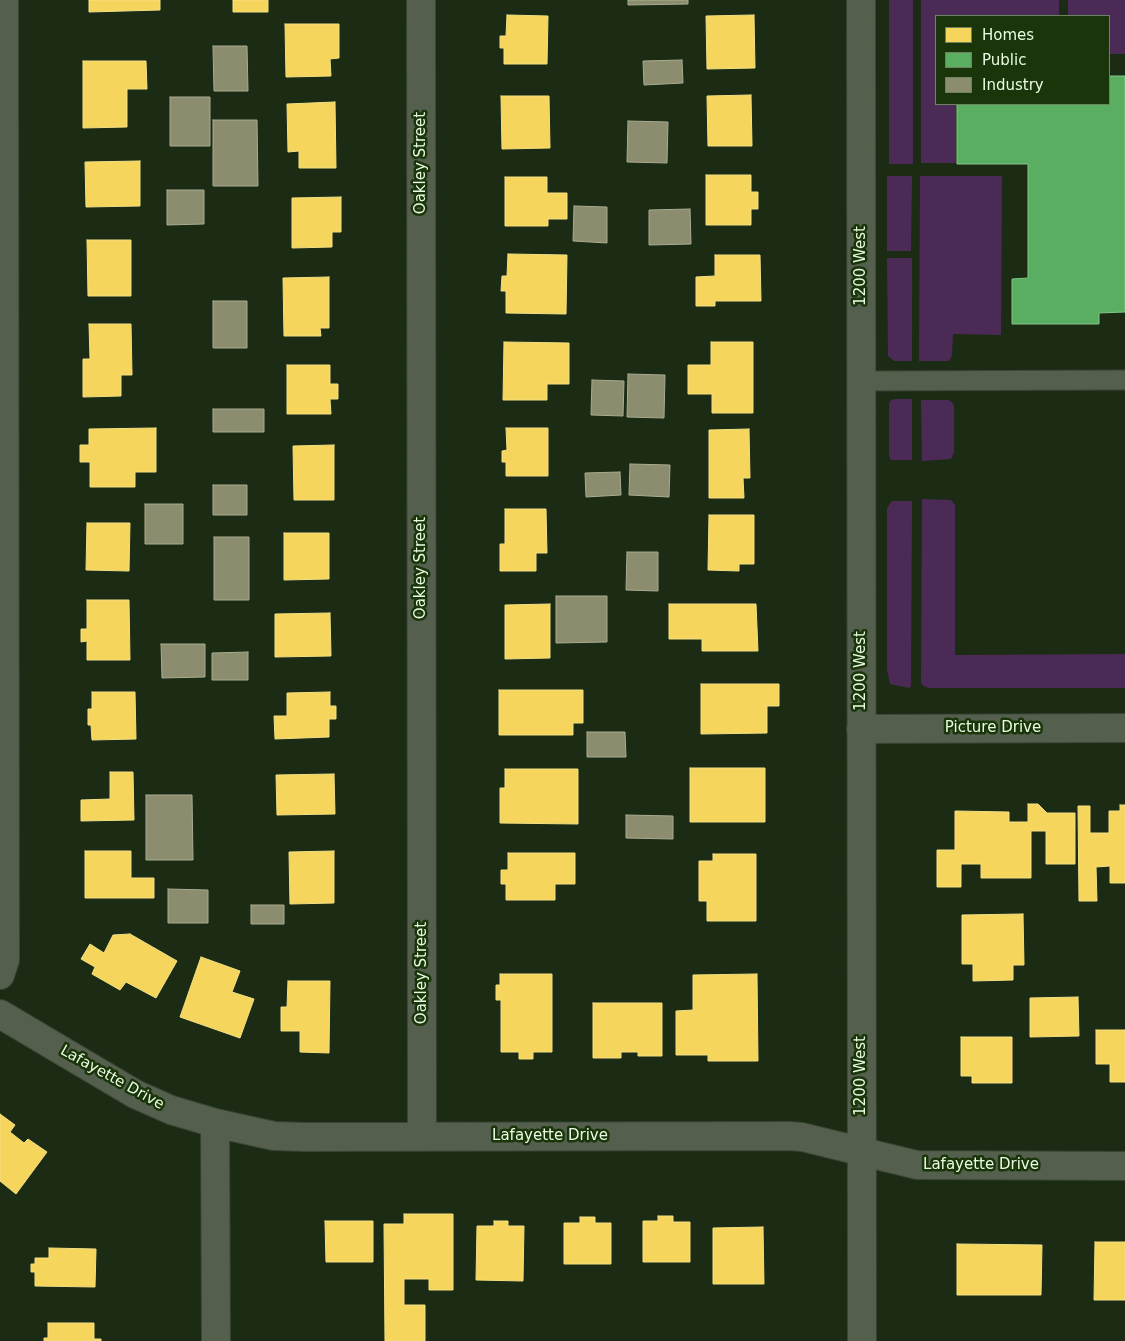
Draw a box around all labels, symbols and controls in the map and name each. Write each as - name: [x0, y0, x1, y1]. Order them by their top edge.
- legend: [935, 15, 1110, 105]
- text: Homes: [982, 26, 1034, 44]
- text: Public: [982, 51, 1026, 69]
- text: Industry: [982, 76, 1044, 94]
- street label: Oakley Street: [412, 112, 430, 214]
- street label: 1200 West: [852, 226, 870, 306]
- street label: Oakley Street: [412, 517, 430, 619]
- street label: 1200 West: [852, 631, 870, 711]
- street label: Picture Drive: [945, 719, 1041, 737]
- street label: Oakley Street: [413, 922, 431, 1024]
- street label: 1200 West: [852, 1036, 870, 1116]
- street label: Lafayette Drive: [57, 1042, 167, 1114]
- street label: Lafayette Drive: [492, 1127, 608, 1145]
- street label: Lafayette Drive: [923, 1156, 1039, 1174]

